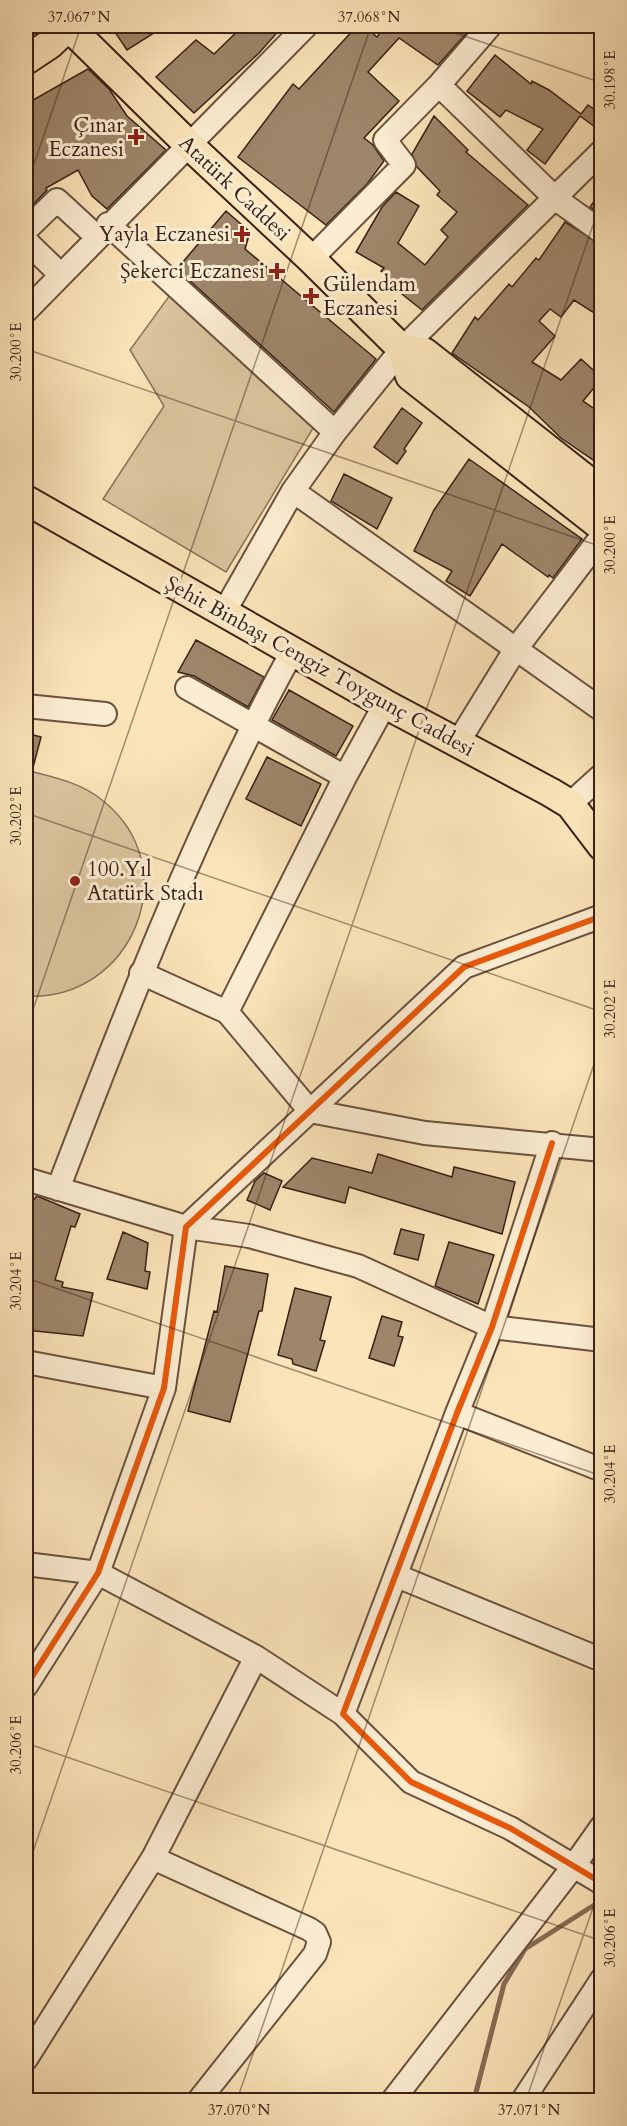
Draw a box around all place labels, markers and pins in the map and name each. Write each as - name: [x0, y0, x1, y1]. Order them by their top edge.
- place label: Çınar Eczanesi: [49, 111, 124, 164]
- marker: Çınar Eczanesi: [129, 130, 143, 144]
- place label: Yayla Eczanesi: [99, 220, 230, 249]
- marker: Yayla Eczanesi: [235, 227, 249, 241]
- place label: Şekerci Eczanesi: [120, 257, 265, 286]
- marker: Şekerci Eczanesi: [270, 264, 284, 278]
- place label: Gülendam Eczanesi: [323, 270, 416, 323]
- marker: Gülendam Eczanesi: [304, 289, 318, 303]
- place label: 100.Yıl Atatürk Stadı: [87, 855, 204, 908]
- marker: 100.Yıl Atatürk Stadı: [68, 874, 82, 888]

